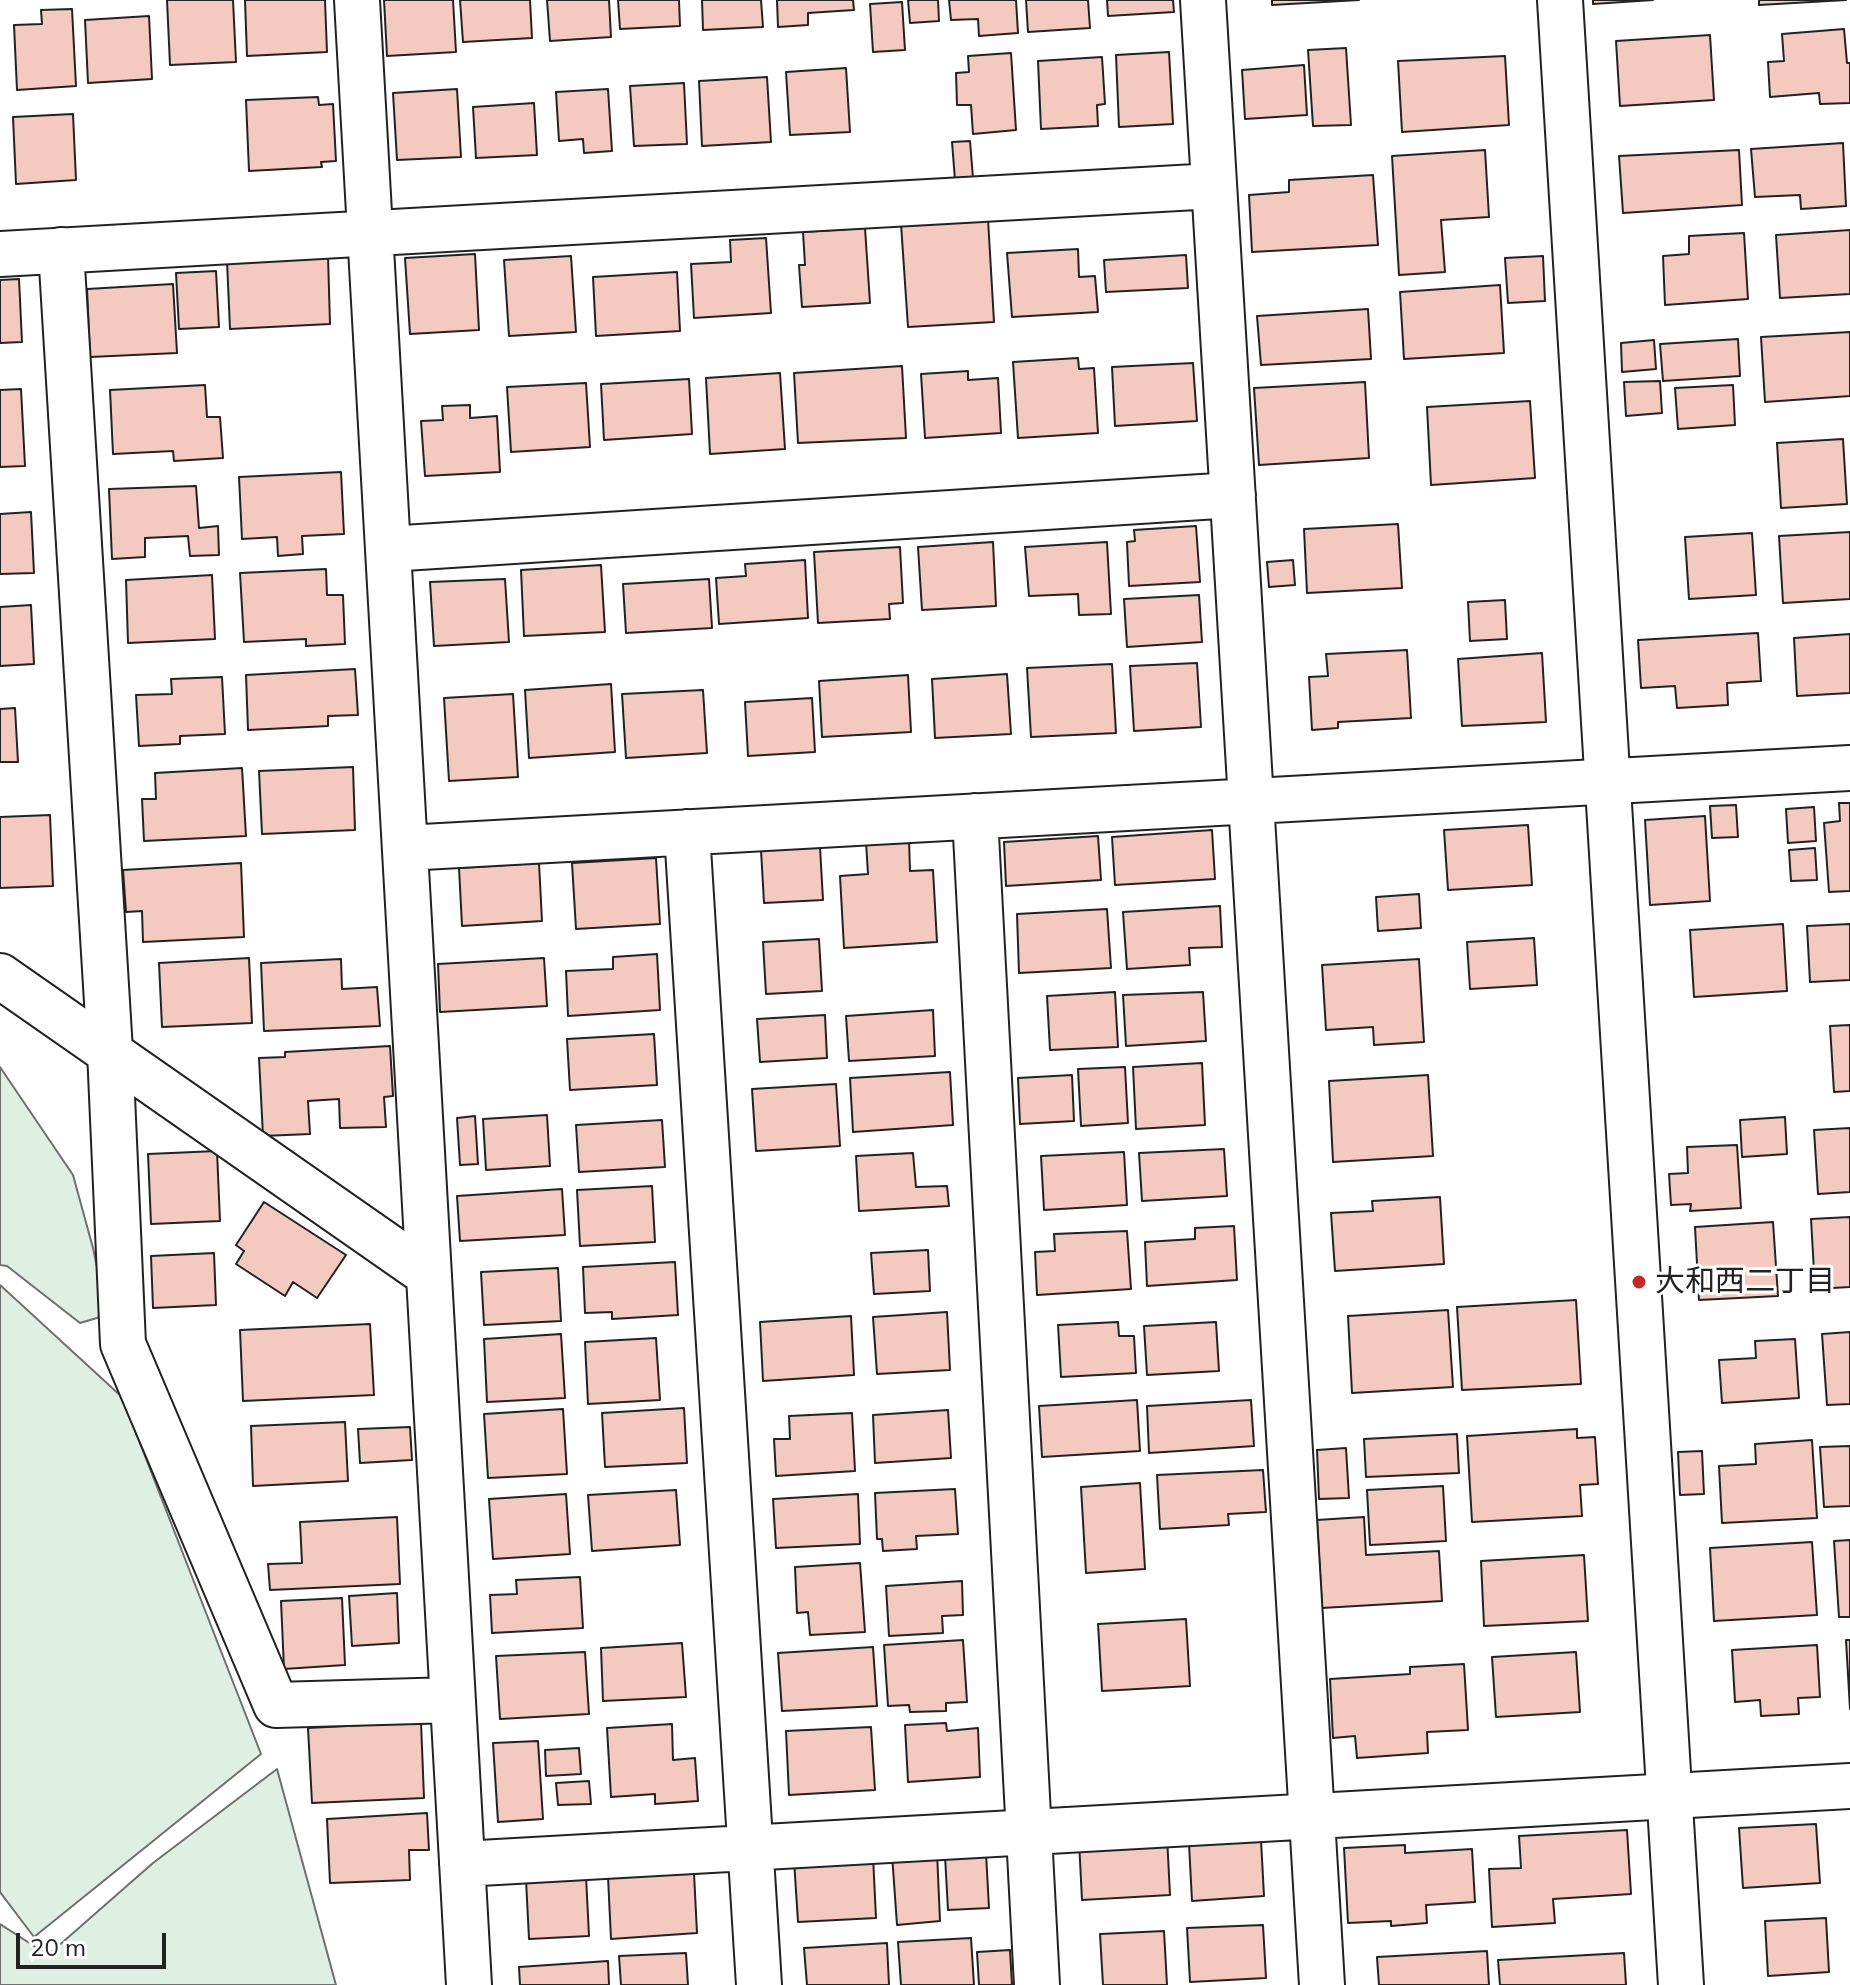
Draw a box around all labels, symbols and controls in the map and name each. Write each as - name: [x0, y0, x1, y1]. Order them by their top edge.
- place label: 大和西二丁目: [1655, 1264, 1835, 1300]
- marker: 大和西二丁目: [1630, 1273, 1648, 1291]
- scale bar: [20, 1917, 170, 1967]
- text: 20 m: [30, 1932, 86, 1962]

